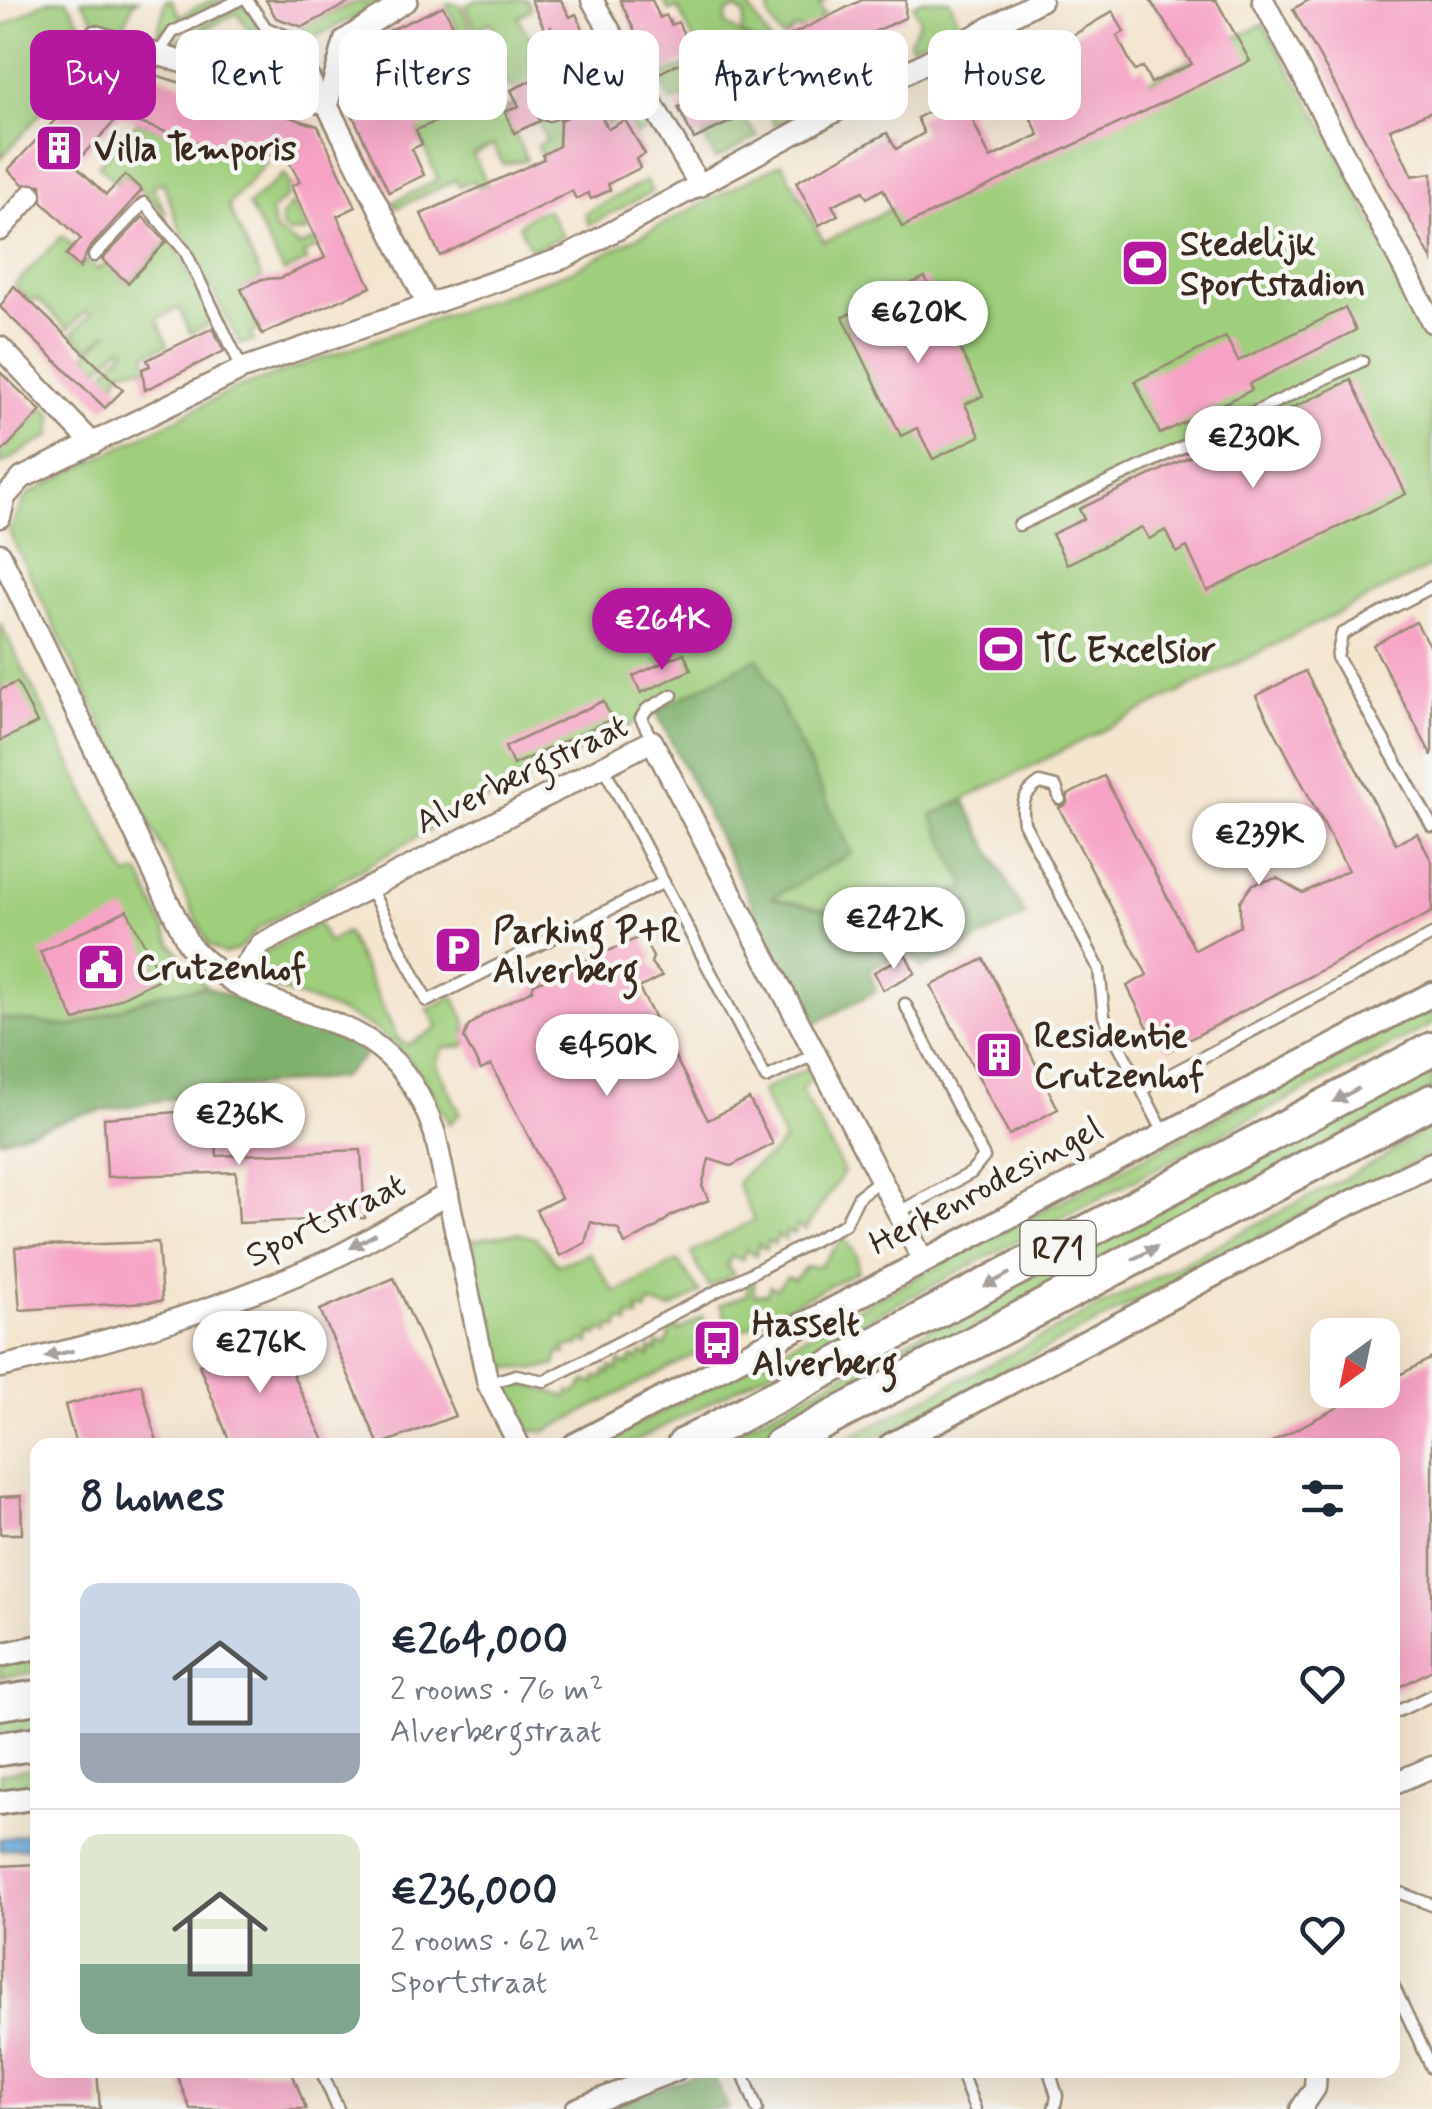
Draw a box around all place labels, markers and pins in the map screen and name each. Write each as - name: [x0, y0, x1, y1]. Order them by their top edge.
- building icon: Villa Temporis: [33, 122, 85, 174]
- place label: Villa Temporis: [94, 127, 297, 173]
- place label: Stedelijk Sportstadion: [1180, 222, 1365, 308]
- sports icon: Stedelijk Sportstadion: [1119, 237, 1171, 289]
- pin: €620K: [848, 281, 988, 366]
- pin: €230K: [1183, 406, 1323, 491]
- pin: €264K: [592, 588, 732, 673]
- sports icon: TC Excelsior: [975, 623, 1027, 675]
- place label: TC Excelsior: [1036, 628, 1216, 674]
- pin: €239K: [1189, 803, 1329, 888]
- pin: €242K: [824, 887, 964, 972]
- place label: Parking P+R Alverberg: [493, 909, 681, 1000]
- parking icon: Parking P+R Alverberg: [432, 924, 484, 976]
- public building icon: Crutzenhof: [75, 941, 127, 993]
- place label: Crutzenhof: [136, 946, 306, 992]
- pin: €450K: [537, 1014, 677, 1099]
- place label: Residentie Crutzenhof: [1034, 1014, 1204, 1100]
- building icon: Residentie Crutzenhof: [973, 1029, 1025, 1081]
- pin: €236K: [169, 1083, 309, 1168]
- place label: Hasselt Alverberg: [752, 1302, 898, 1393]
- pin: €276K: [190, 1311, 330, 1396]
- bus stop icon: Hasselt Alverberg: [691, 1317, 743, 1369]

